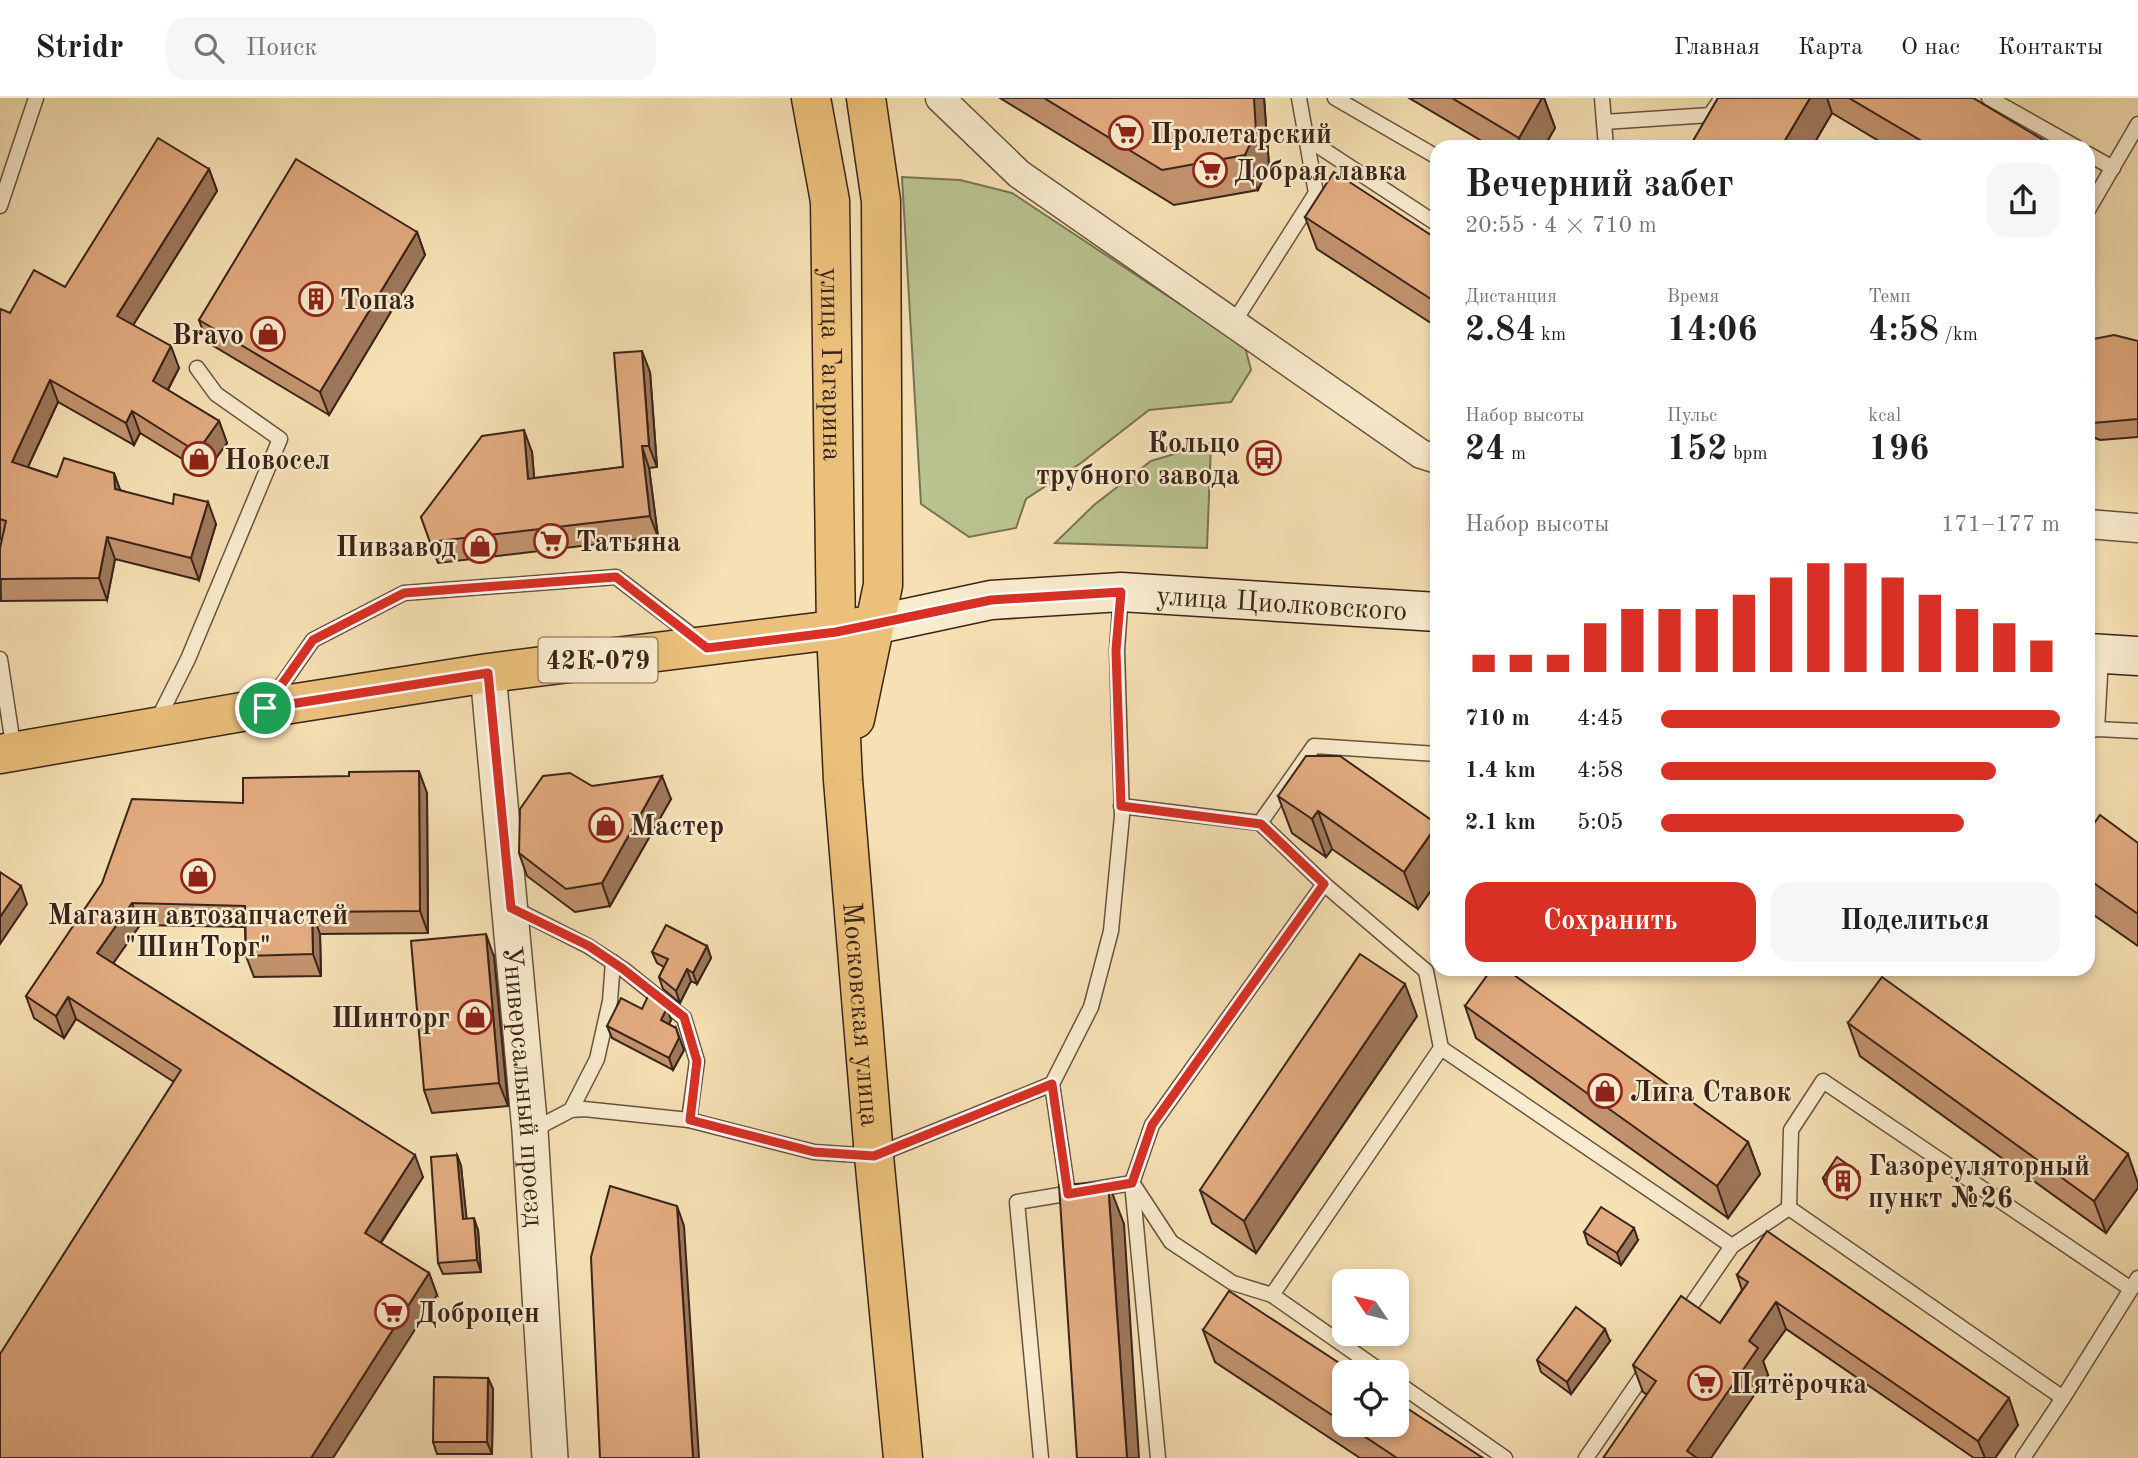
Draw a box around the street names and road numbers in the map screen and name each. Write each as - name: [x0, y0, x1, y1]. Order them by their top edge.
- street label: улица Гагарина: [814, 267, 845, 462]
- street label: улица Циолковского: [1155, 583, 1408, 627]
- road number: 42К-079: [538, 638, 658, 682]
- street label: Московская улица: [836, 901, 883, 1128]
- street label: Универсальный проезд: [496, 945, 547, 1228]

